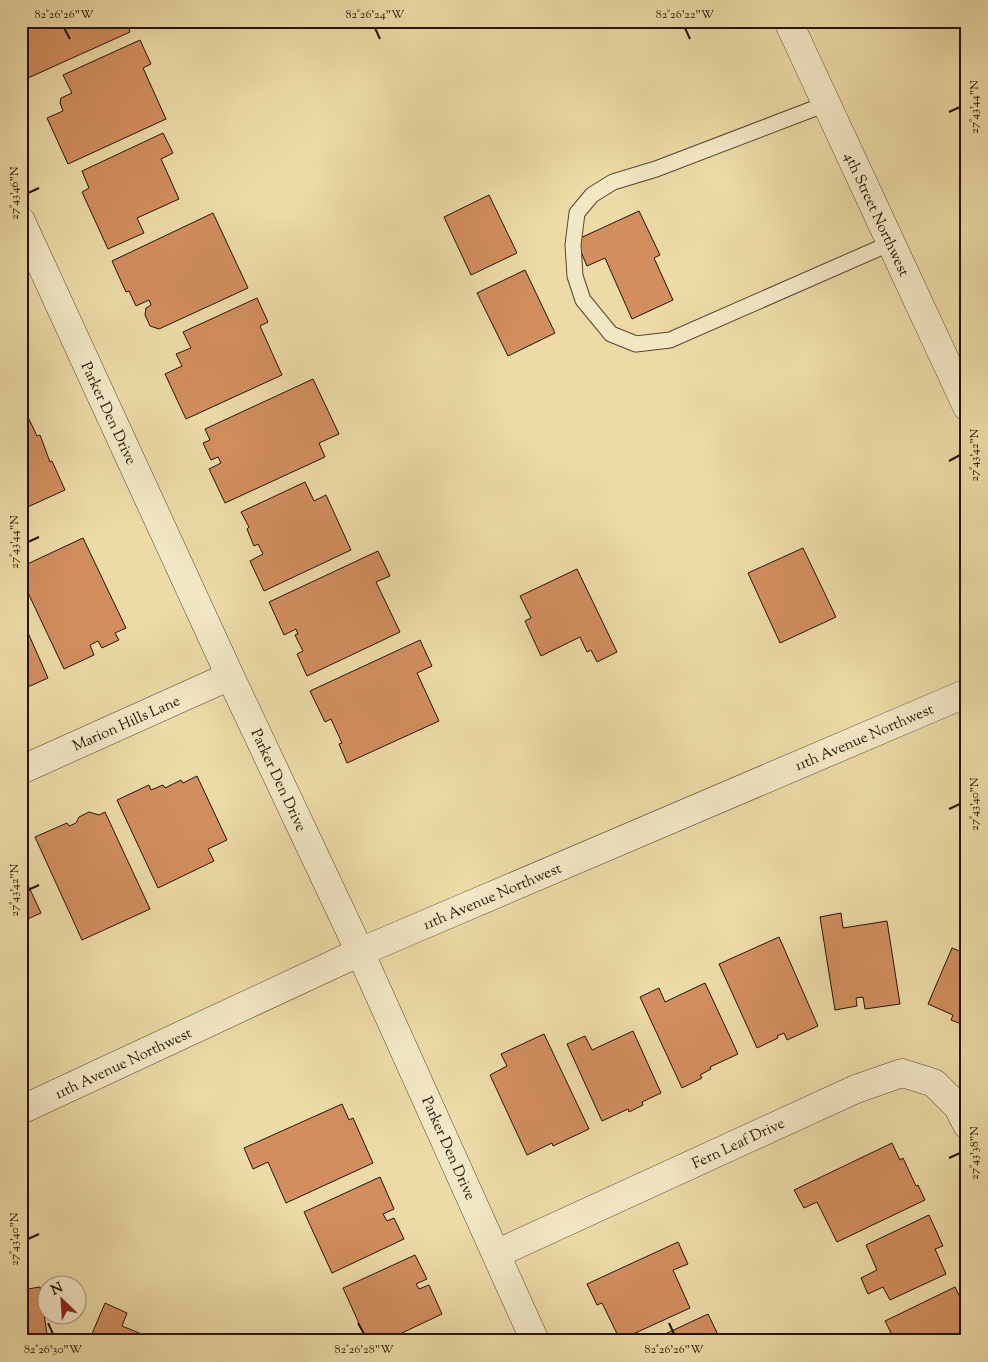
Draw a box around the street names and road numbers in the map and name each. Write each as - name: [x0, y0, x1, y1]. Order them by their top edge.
- street label: 4th Street Northwest: [838, 149, 914, 280]
- street label: Parker Den Drive: [75, 359, 141, 468]
- street label: Marion Hills Lane: [69, 691, 184, 758]
- street label: 11th Avenue Northwest: [792, 700, 937, 777]
- street label: Parker Den Drive: [245, 726, 311, 835]
- street label: 11th Avenue Northwest: [420, 859, 565, 936]
- street label: 11th Avenue Northwest: [52, 1023, 196, 1105]
- street label: Parker Den Drive: [415, 1094, 480, 1204]
- street label: Fern Leaf Drive: [689, 1114, 788, 1175]

